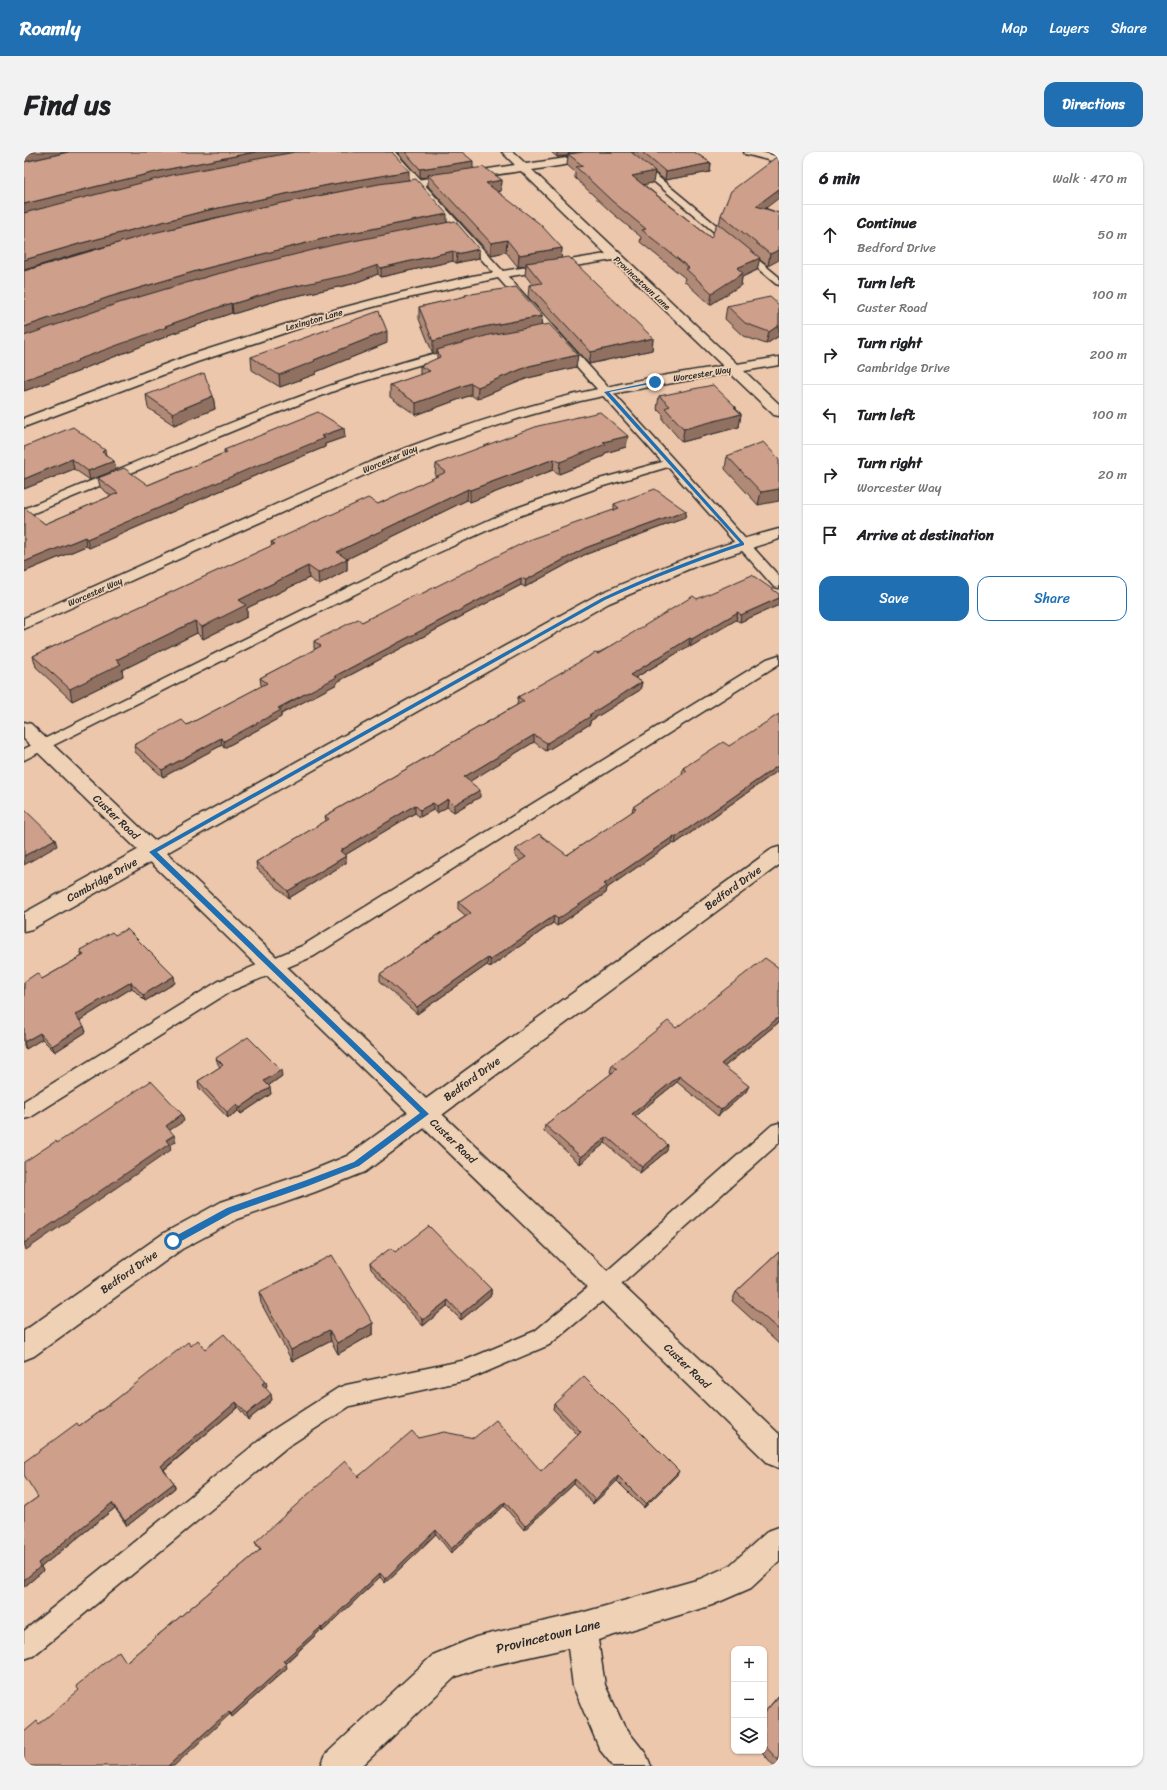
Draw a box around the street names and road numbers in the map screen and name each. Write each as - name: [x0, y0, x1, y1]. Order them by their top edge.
- street label: Provincetown Lane: [610, 252, 675, 314]
- street label: Lexington Lane: [283, 304, 345, 336]
- street label: Worcester Way: [672, 361, 732, 386]
- street label: Worcester Way: [360, 440, 420, 478]
- street label: Worcester Way: [65, 573, 125, 611]
- street label: Custer Road: [88, 790, 145, 845]
- street label: Cambridge Drive: [63, 852, 141, 907]
- street label: Bedford Drive: [700, 860, 766, 915]
- street label: Bedford Drive: [439, 1051, 505, 1106]
- street label: Custer Road: [425, 1114, 482, 1169]
- street label: Bedford Drive: [96, 1245, 162, 1299]
- street label: Custer Road: [659, 1339, 716, 1394]
- street label: Provincetown Lane: [493, 1612, 603, 1660]

